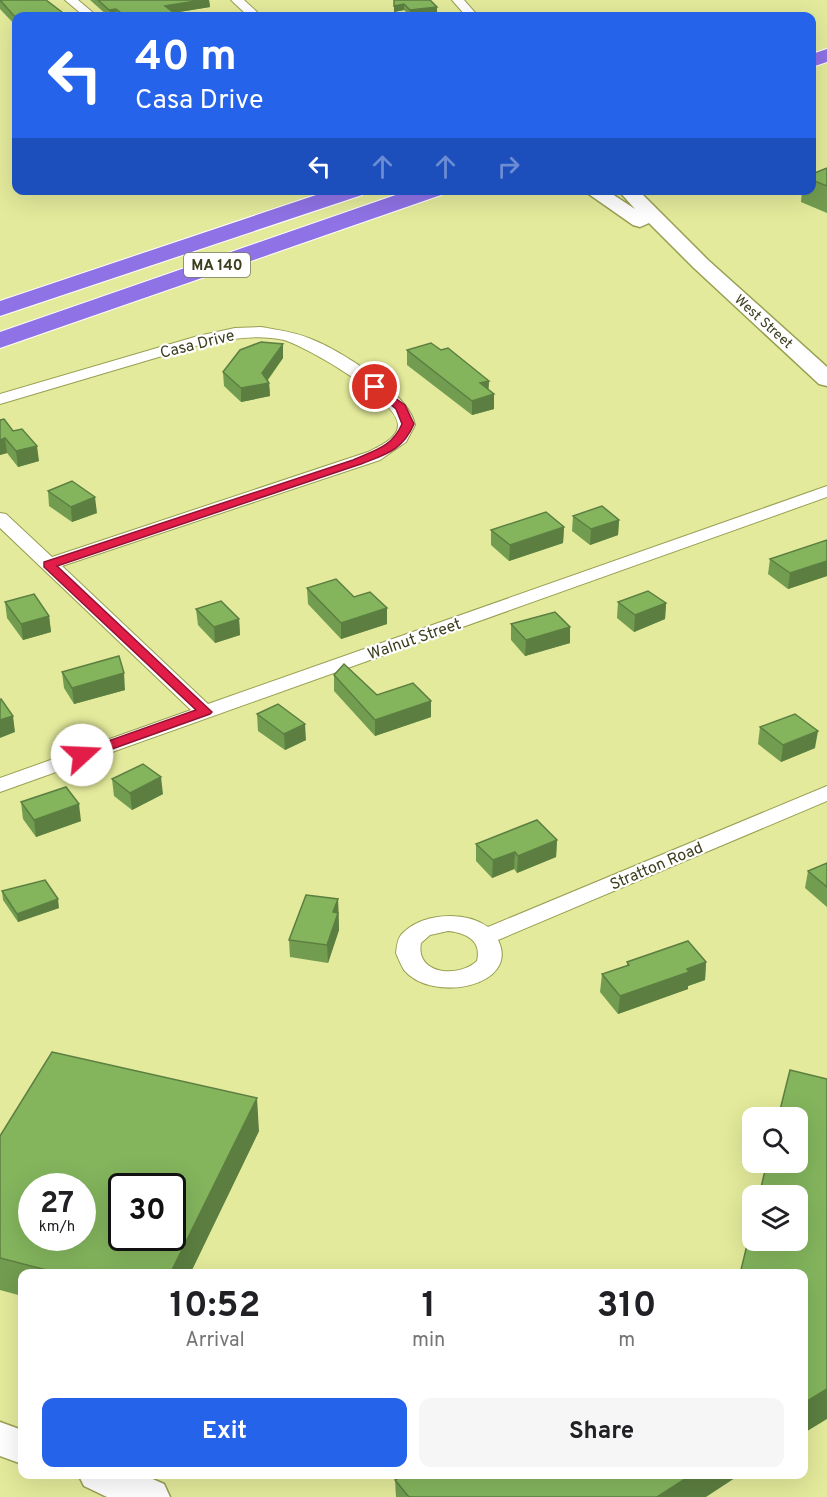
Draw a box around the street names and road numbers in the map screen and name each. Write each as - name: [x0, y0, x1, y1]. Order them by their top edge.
- road number: MA 140: [184, 253, 250, 277]
- street label: West Street: [730, 292, 796, 353]
- street label: Casa Drive: [158, 326, 237, 364]
- street label: Walnut Street: [365, 615, 464, 665]
- street label: Stratton Road: [607, 838, 706, 895]

